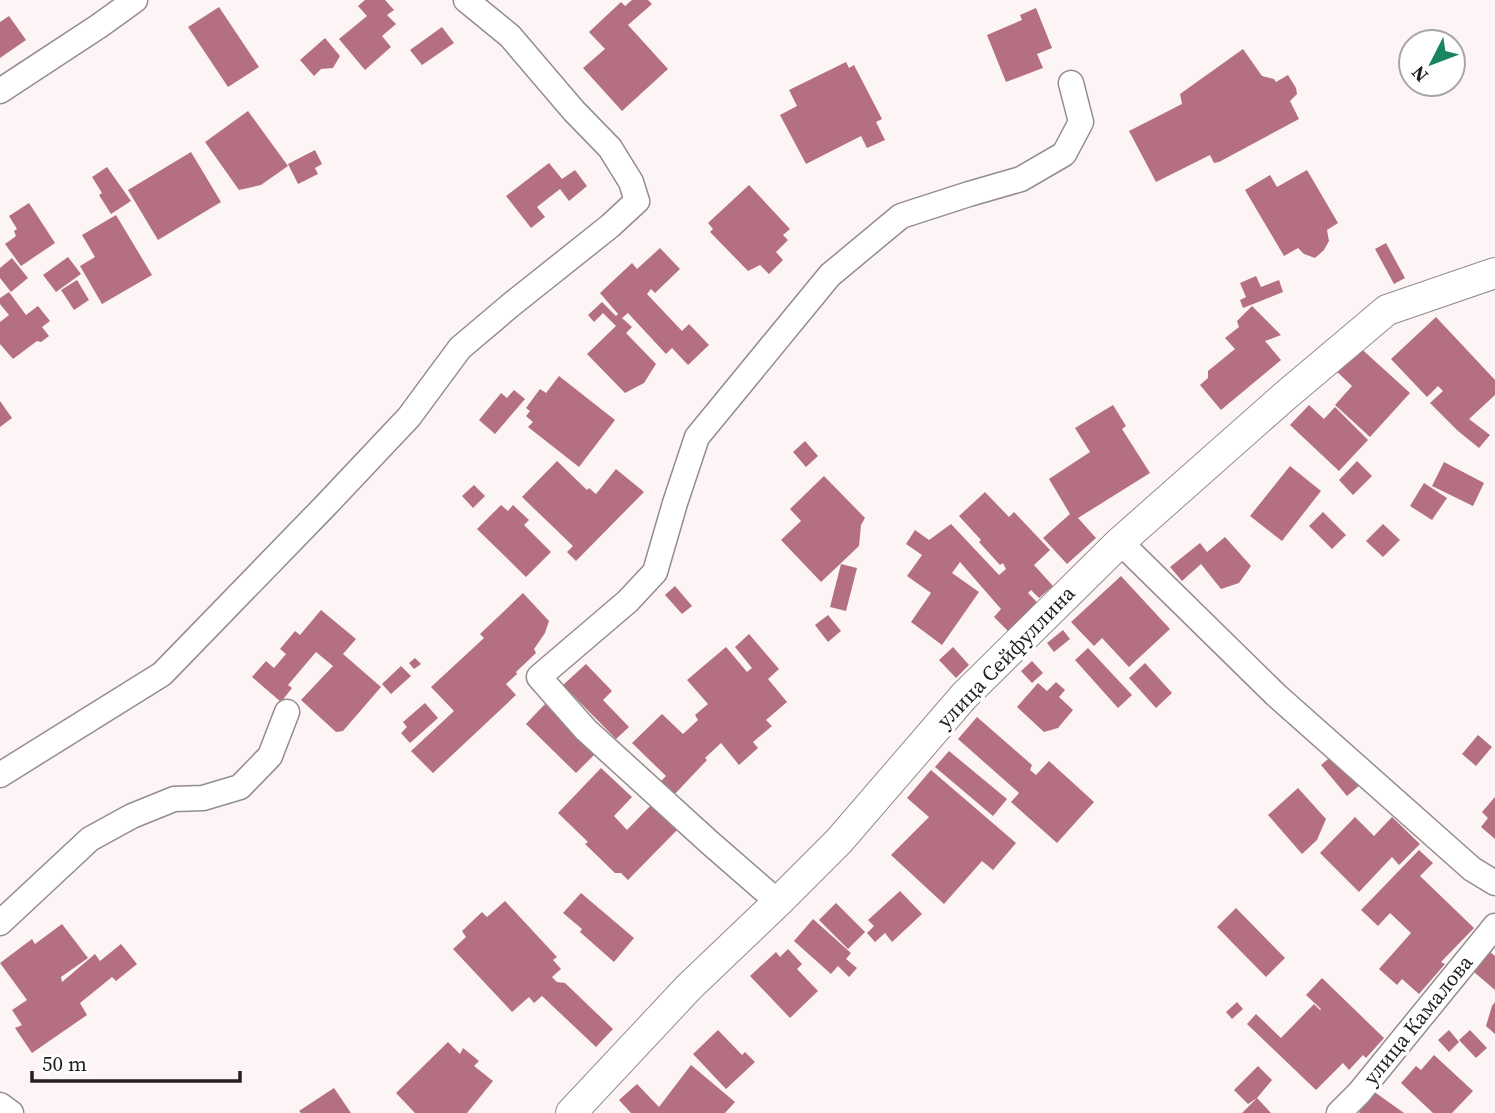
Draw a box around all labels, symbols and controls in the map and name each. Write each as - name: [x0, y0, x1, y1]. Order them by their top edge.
- north arrow: [1397, 28, 1467, 98]
- text: N: [1405, 60, 1434, 88]
- street label: улица Сейфуллина: [930, 579, 1081, 734]
- street label: улица Камалова: [1356, 948, 1479, 1091]
- scale bar: [32, 1040, 240, 1084]
- text: 50 m: [42, 1049, 87, 1078]

